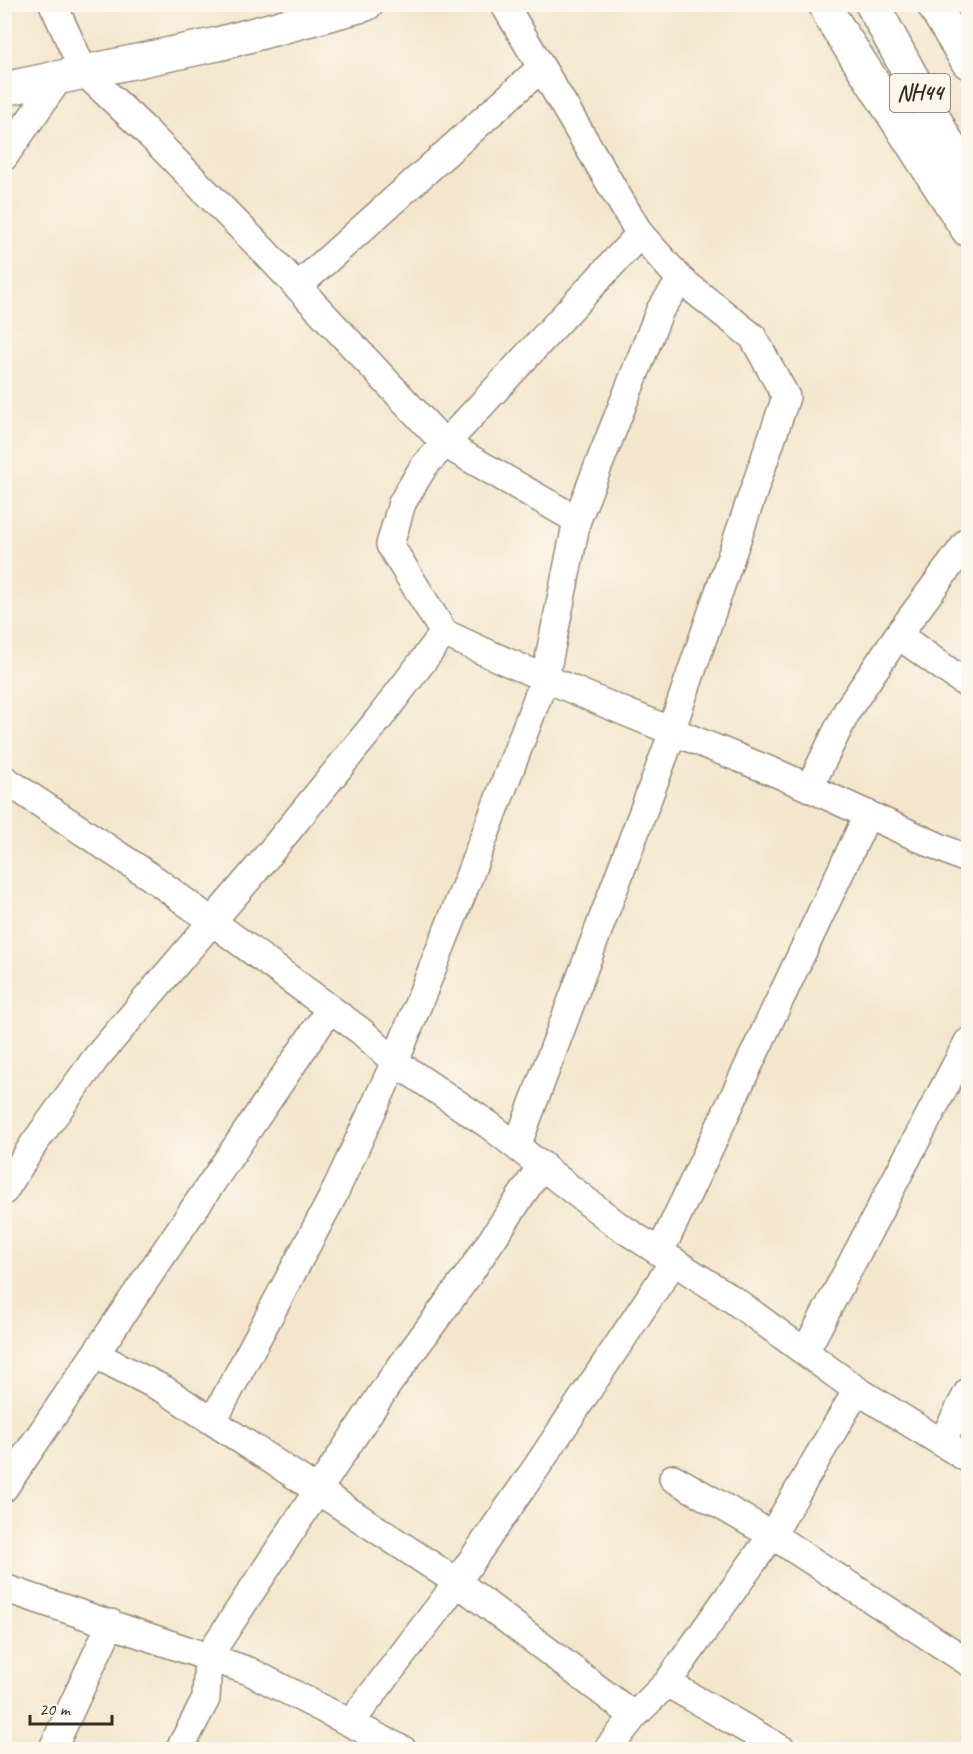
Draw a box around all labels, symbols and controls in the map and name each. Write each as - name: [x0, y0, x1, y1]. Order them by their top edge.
- road number: NH44: [890, 74, 950, 112]
- scale bar: [30, 1688, 112, 1726]
- text: 20 m: [39, 1698, 72, 1720]

